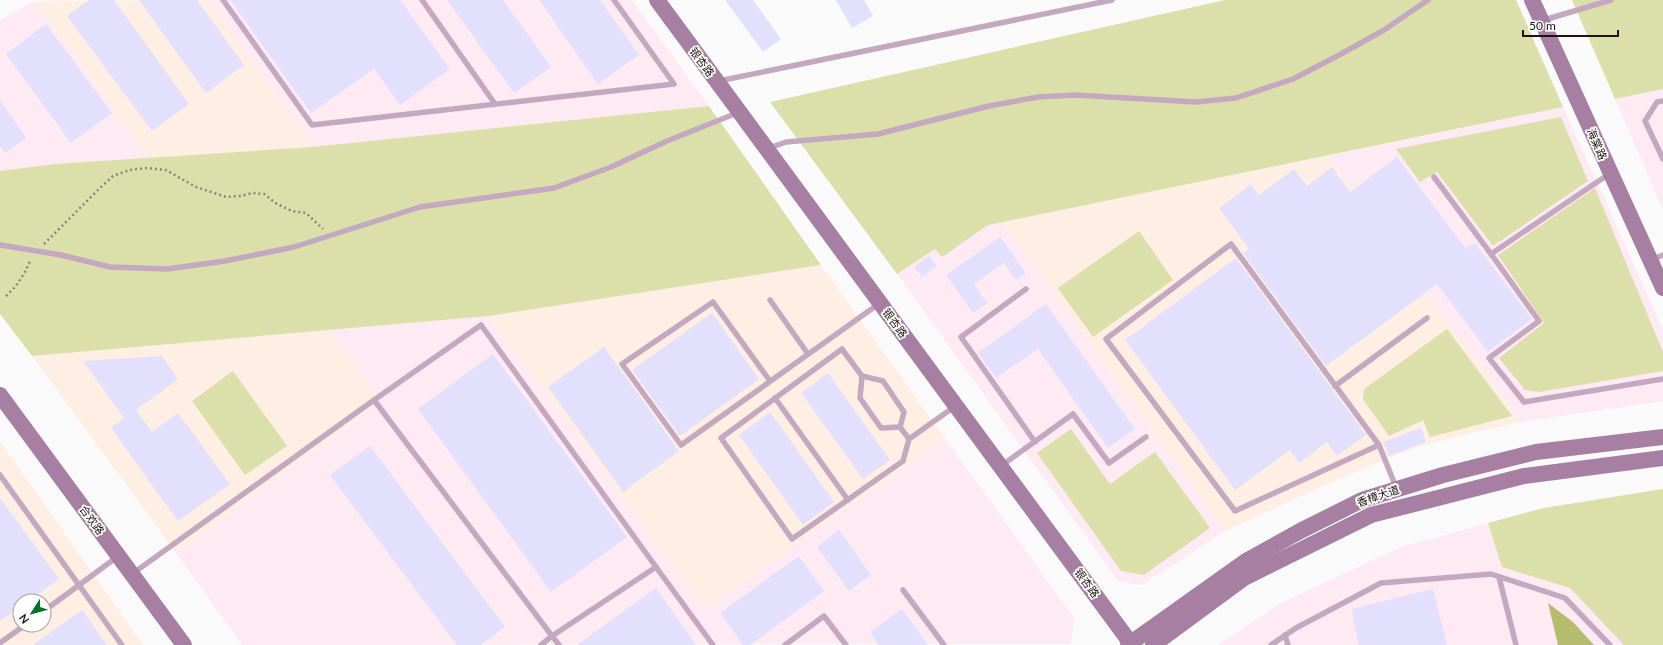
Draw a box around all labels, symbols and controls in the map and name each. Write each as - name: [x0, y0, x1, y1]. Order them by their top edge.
- scale bar: [1523, 12, 1618, 38]
- text: 50 m: [1529, 18, 1556, 33]
- street label: 银杏路: [687, 45, 717, 79]
- street label: 海棠路: [1585, 126, 1610, 162]
- street label: 银杏路: [880, 306, 910, 340]
- street label: 香樟大道: [1355, 482, 1401, 509]
- street label: 合欢路: [77, 503, 107, 537]
- street label: 银杏路: [1072, 566, 1102, 600]
- north arrow: [12, 593, 52, 633]
- text: N: [16, 612, 31, 626]

